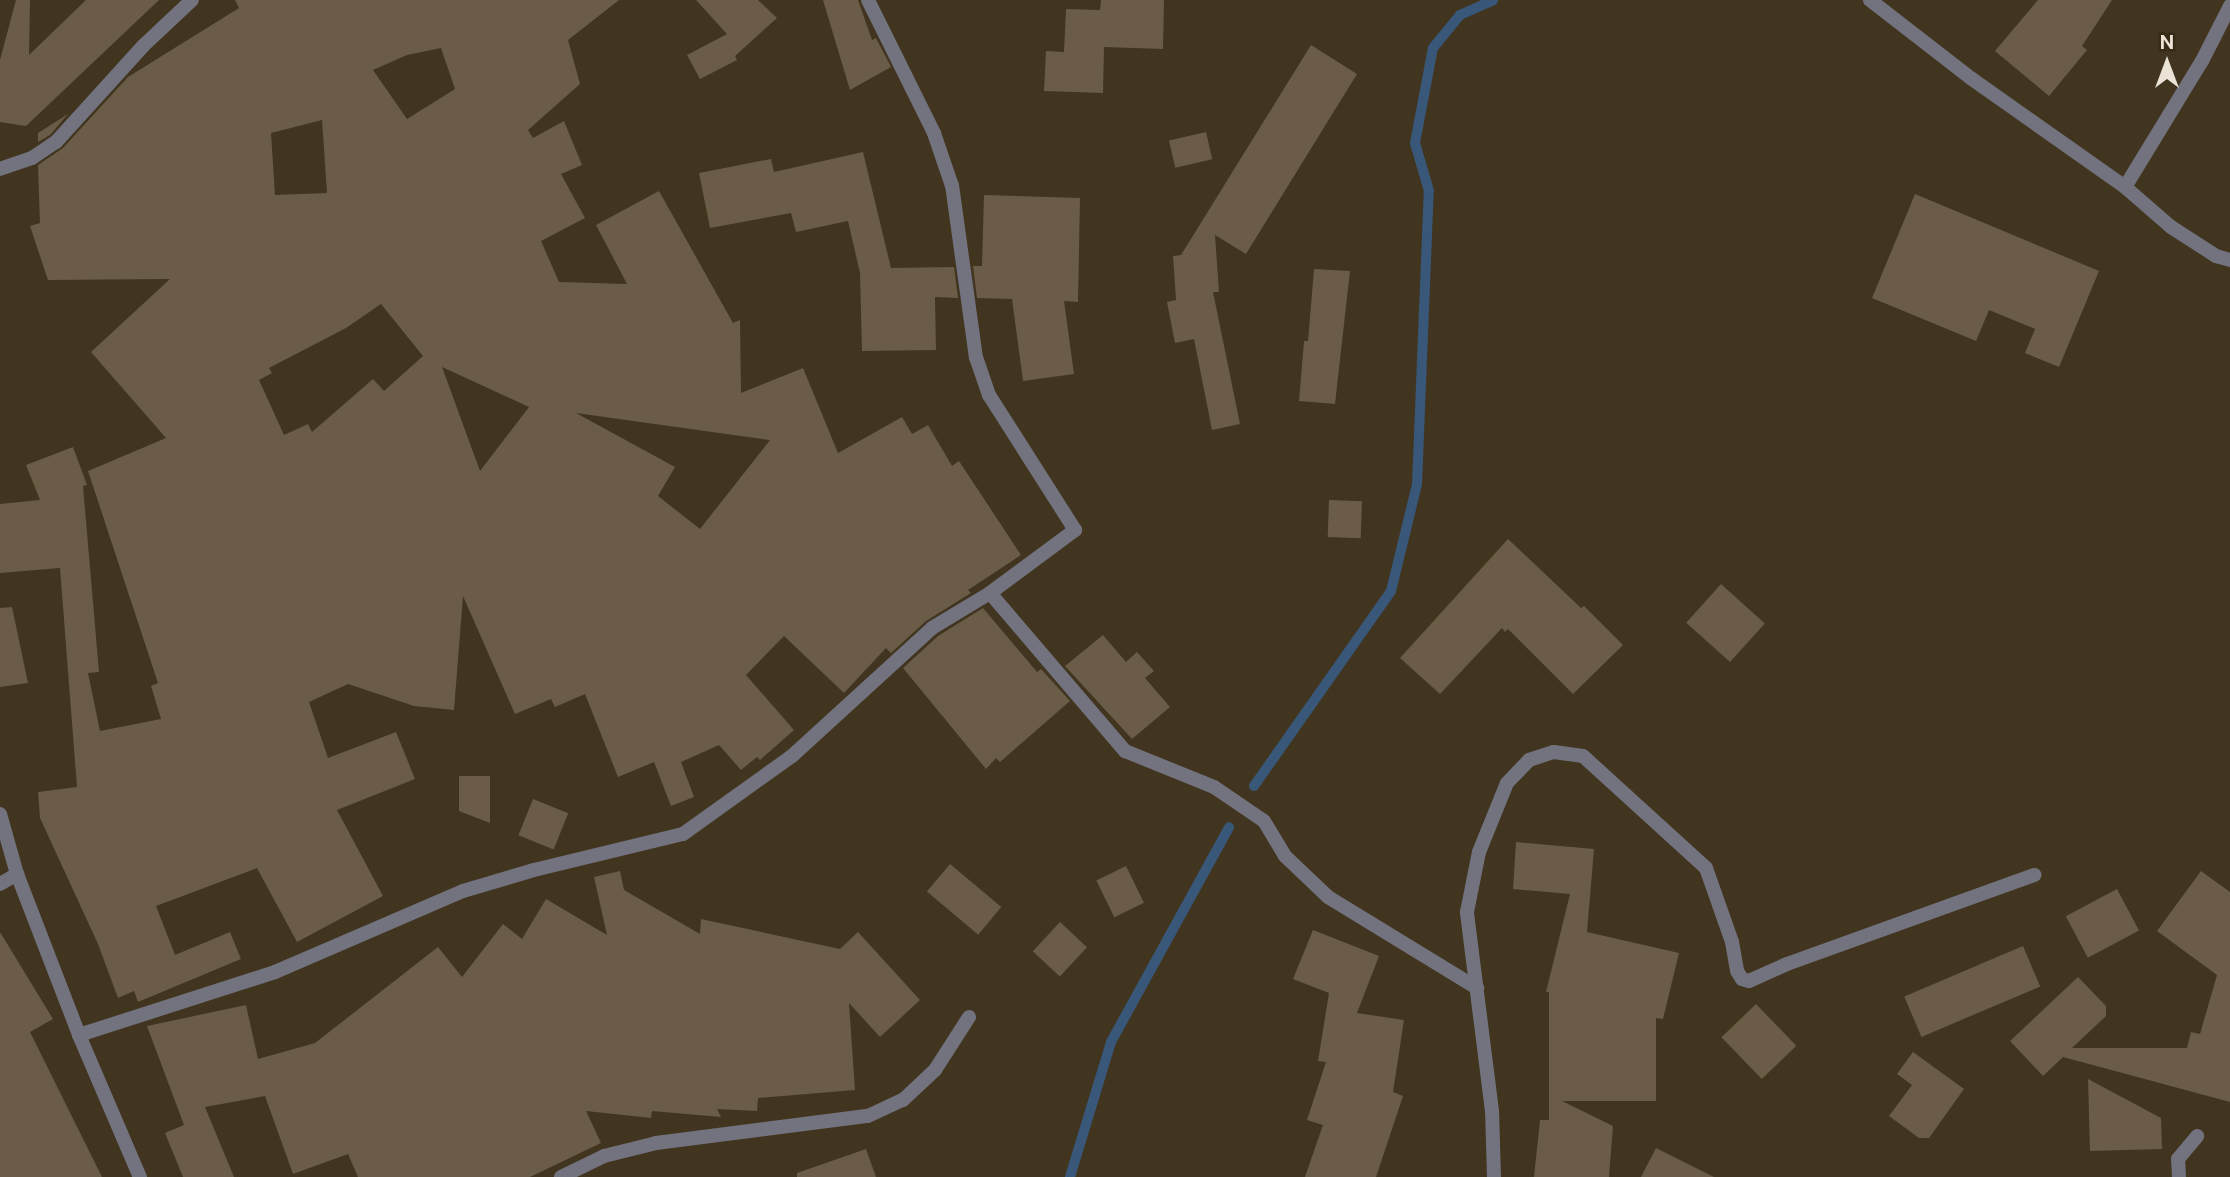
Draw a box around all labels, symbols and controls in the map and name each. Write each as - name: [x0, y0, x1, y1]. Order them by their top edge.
- north arrow: [2132, 28, 2202, 98]
- text: N: [2160, 31, 2174, 53]

